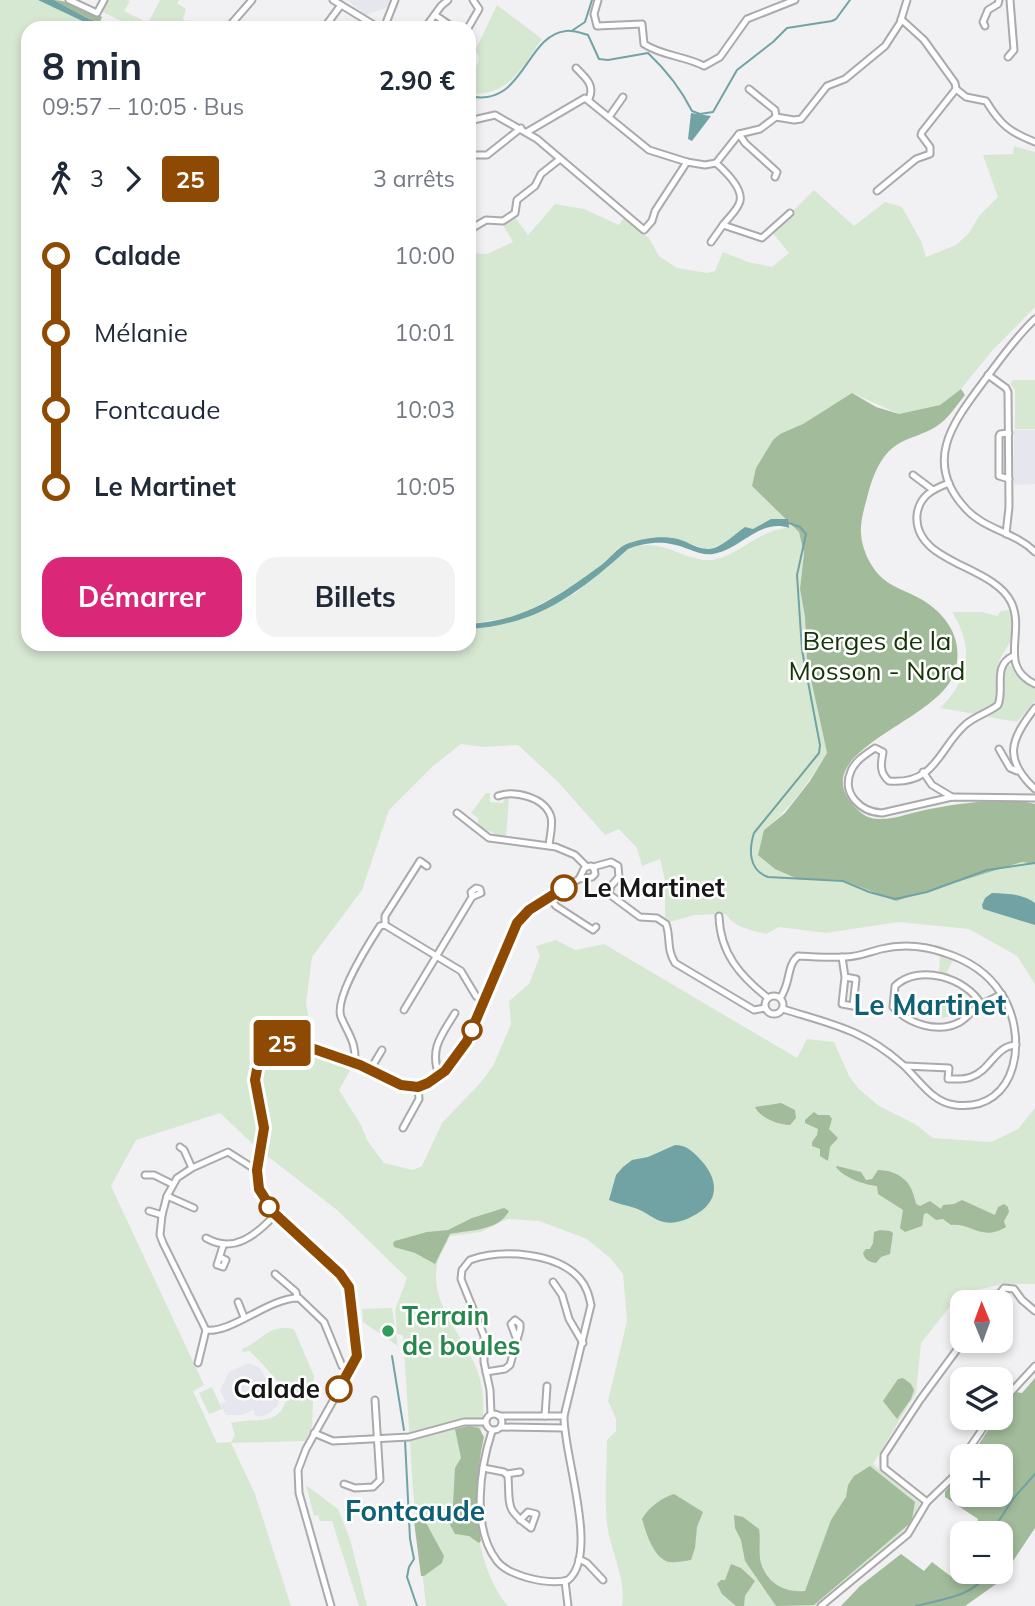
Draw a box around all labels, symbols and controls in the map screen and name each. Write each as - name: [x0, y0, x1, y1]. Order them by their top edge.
- text: 8 min: [42, 42, 142, 90]
- text: 2.90 €: [379, 64, 455, 97]
- text: 09:57 – 10:05 · Bus: [42, 92, 244, 121]
- icon: walk: [42, 160, 80, 198]
- icon: forward: [114, 160, 152, 198]
- text: 3: [90, 164, 104, 193]
- text: 25: [176, 164, 205, 194]
- text: 3 arrêts: [373, 164, 455, 193]
- text: Calade: [94, 239, 181, 272]
- text: 10:00: [395, 241, 455, 270]
- text: Mélanie: [94, 316, 188, 349]
- text: 10:01: [395, 318, 455, 347]
- text: Fontcaude: [94, 393, 220, 426]
- text: 10:03: [395, 395, 455, 424]
- text: Le Martinet: [94, 470, 236, 503]
- text: 10:05: [395, 472, 455, 501]
- button: Démarrer: [42, 557, 242, 637]
- button: Billets: [256, 557, 455, 637]
- park label: Berges de la Mosson - Nord: [789, 624, 965, 687]
- place label: Le Martinet: [583, 871, 725, 904]
- marker: Le Martinet: [551, 875, 577, 901]
- district label: Le Martinet: [854, 987, 1007, 1022]
- line badge: 25: [250, 1020, 314, 1066]
- unlabelled marker: [462, 1020, 482, 1040]
- text: 25: [268, 1028, 296, 1058]
- unlabelled marker: [259, 1197, 279, 1217]
- north arrow: [950, 1290, 1013, 1353]
- map controls: [950, 1290, 1013, 1584]
- place label: Terrain de boules: [402, 1299, 521, 1362]
- marker: Terrain de boules: [380, 1323, 396, 1339]
- button: layers: [950, 1367, 1013, 1430]
- place label: Calade: [233, 1372, 320, 1405]
- marker: Calade: [326, 1376, 352, 1402]
- button: +: [950, 1444, 1013, 1507]
- district label: Fontcaude: [345, 1493, 485, 1528]
- button: −: [950, 1521, 1013, 1584]

